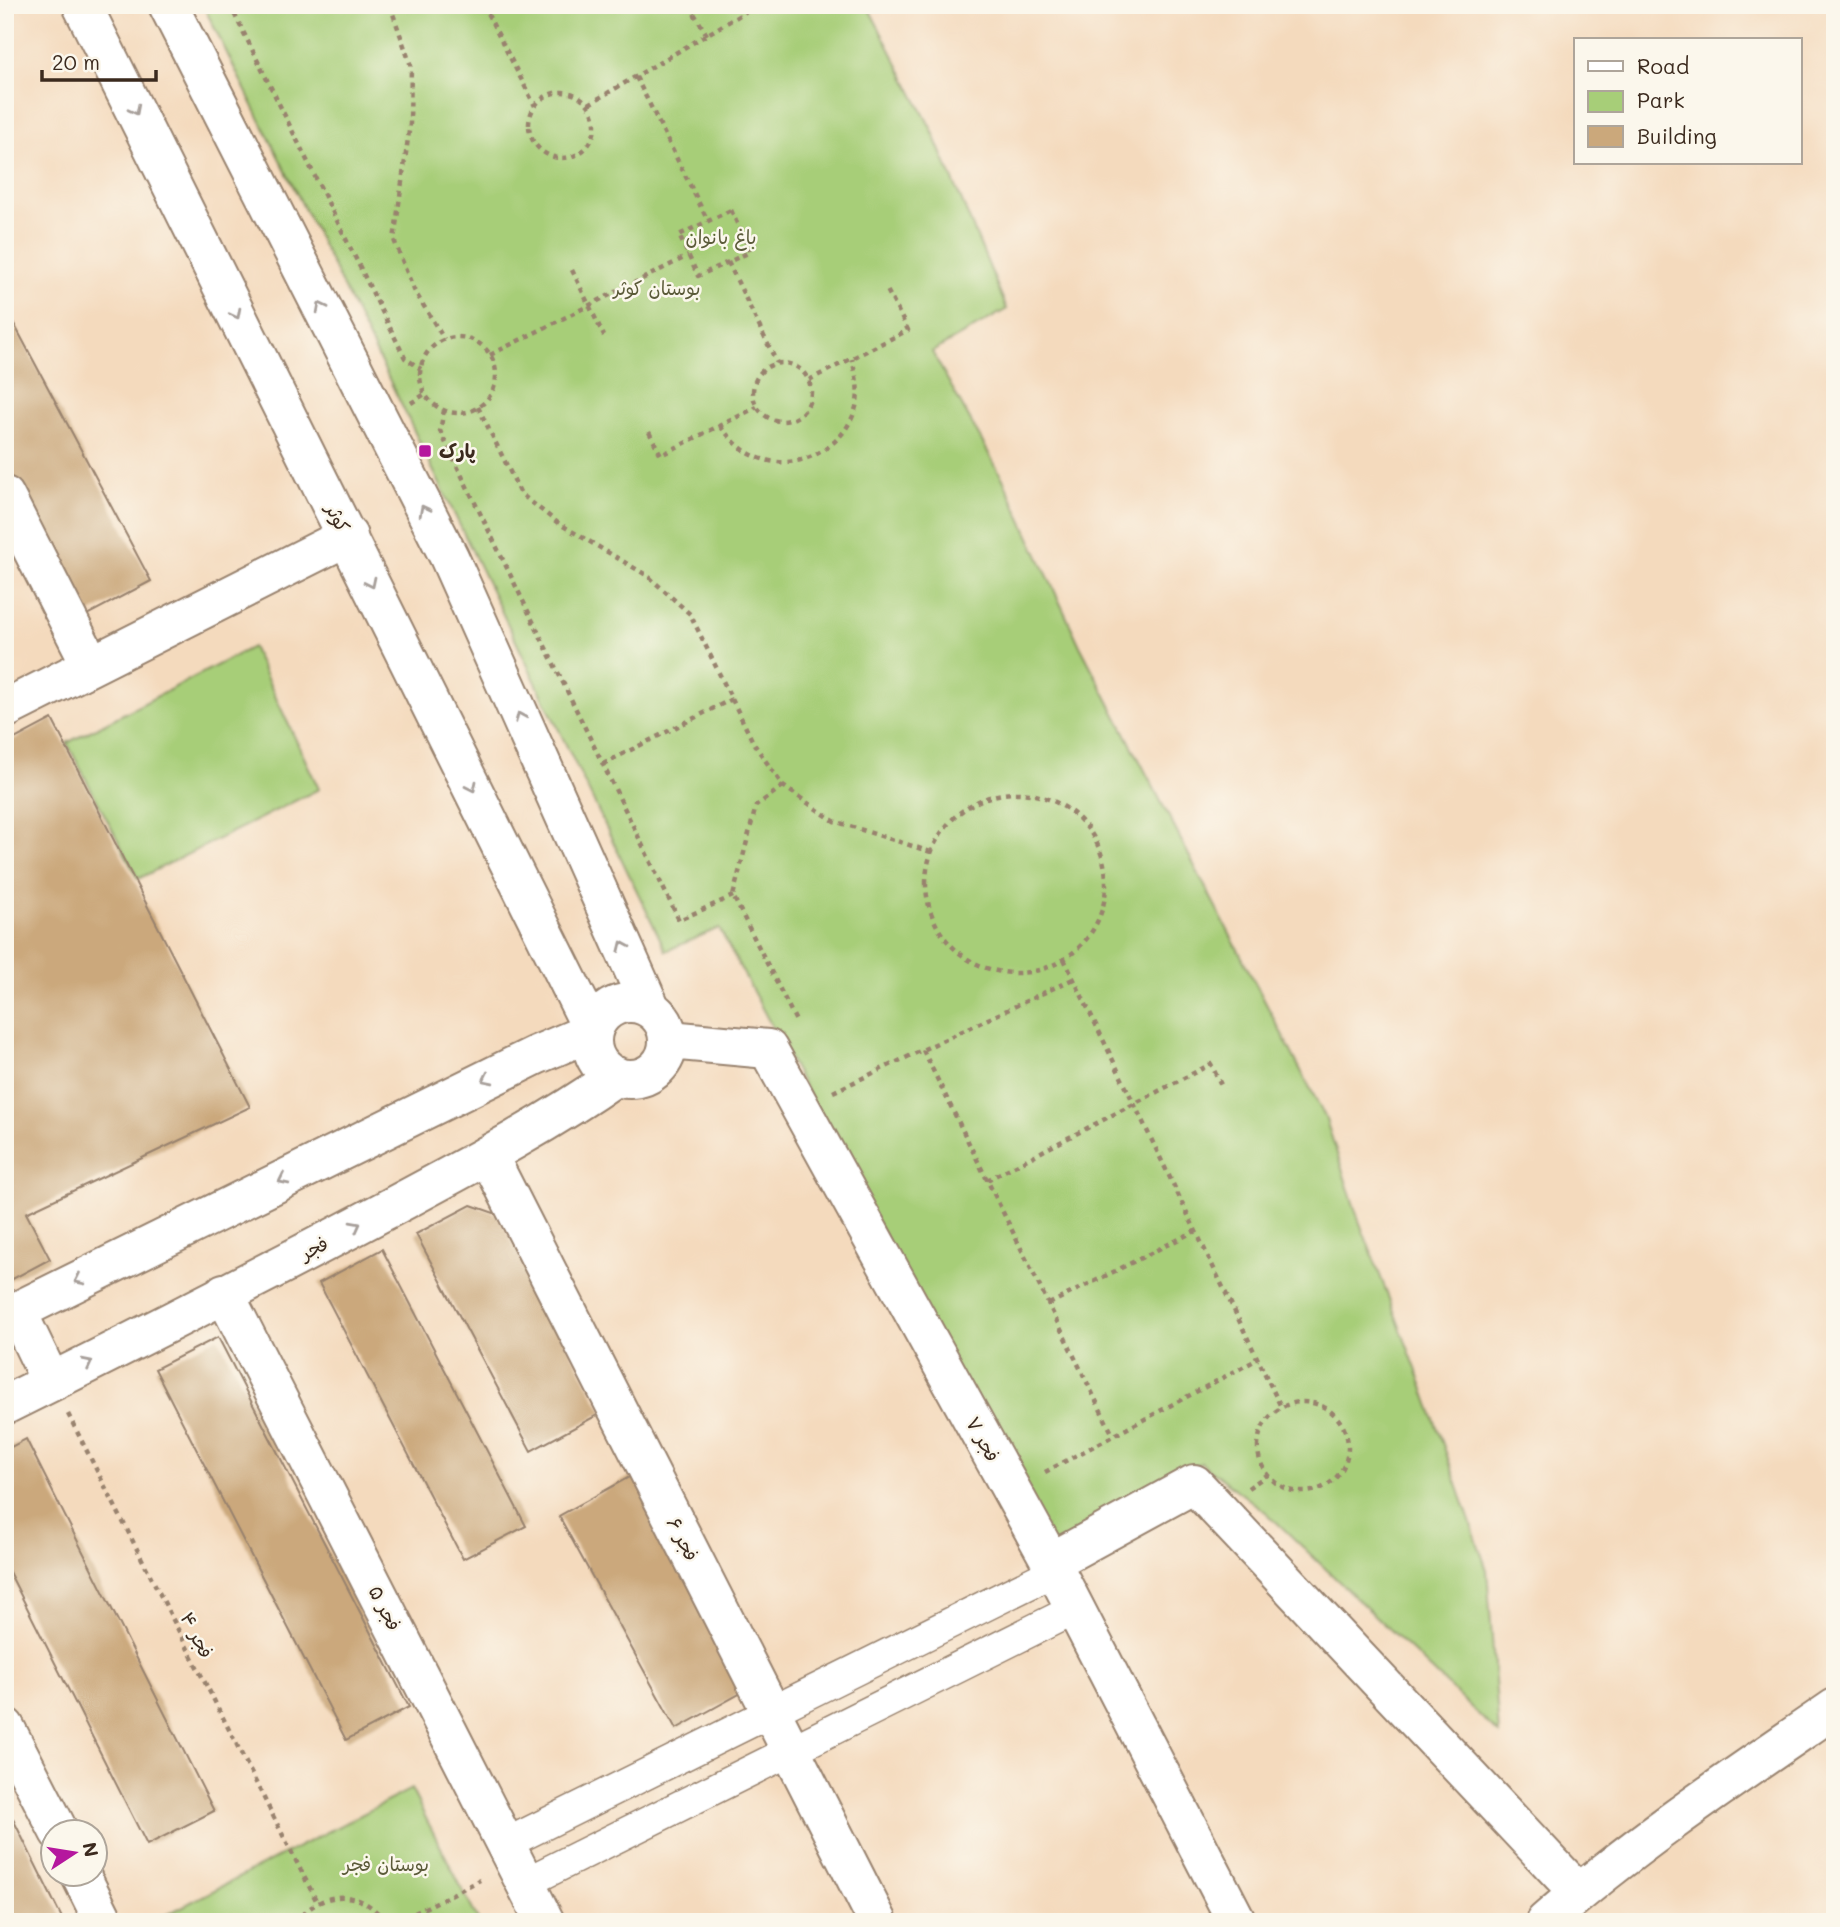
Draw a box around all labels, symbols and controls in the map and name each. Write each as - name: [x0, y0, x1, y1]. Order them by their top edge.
- scale bar: [42, 38, 156, 82]
- legend: [1574, 38, 1801, 164]
- text: 20 m: [52, 48, 100, 75]
- text: Road: [1637, 52, 1689, 79]
- text: Park: [1637, 86, 1685, 113]
- one-way arrow: [126, 103, 140, 115]
- text: Building: [1637, 122, 1717, 149]
- park label: باغ بانوان: [686, 224, 756, 251]
- park label: بوستان کوثر: [612, 275, 700, 300]
- one-way arrow: [316, 302, 330, 315]
- one-way arrow: [228, 307, 242, 319]
- place label: پارک: [439, 438, 476, 464]
- marker: پارک: [417, 443, 433, 459]
- street label: کوثر: [320, 497, 356, 536]
- one-way arrow: [419, 505, 433, 517]
- one-way arrow: [362, 576, 376, 588]
- one-way arrow: [514, 711, 528, 724]
- one-way arrow: [464, 780, 478, 792]
- one-way arrow: [617, 941, 631, 954]
- one-way arrow: [482, 1071, 494, 1085]
- one-way arrow: [278, 1171, 290, 1185]
- one-way arrow: [349, 1221, 361, 1234]
- street label: فجر: [294, 1230, 332, 1266]
- one-way arrow: [74, 1272, 86, 1286]
- one-way arrow: [81, 1358, 93, 1372]
- street label: فجر ۷: [961, 1412, 1006, 1466]
- street label: فجر ۶: [662, 1513, 705, 1565]
- street label: فجر ۵: [364, 1581, 407, 1635]
- street label: فجر ۴: [175, 1607, 220, 1662]
- north arrow: [38, 1818, 108, 1888]
- text: N: [77, 1840, 105, 1859]
- park label: بوستان فجر: [341, 1851, 429, 1876]

